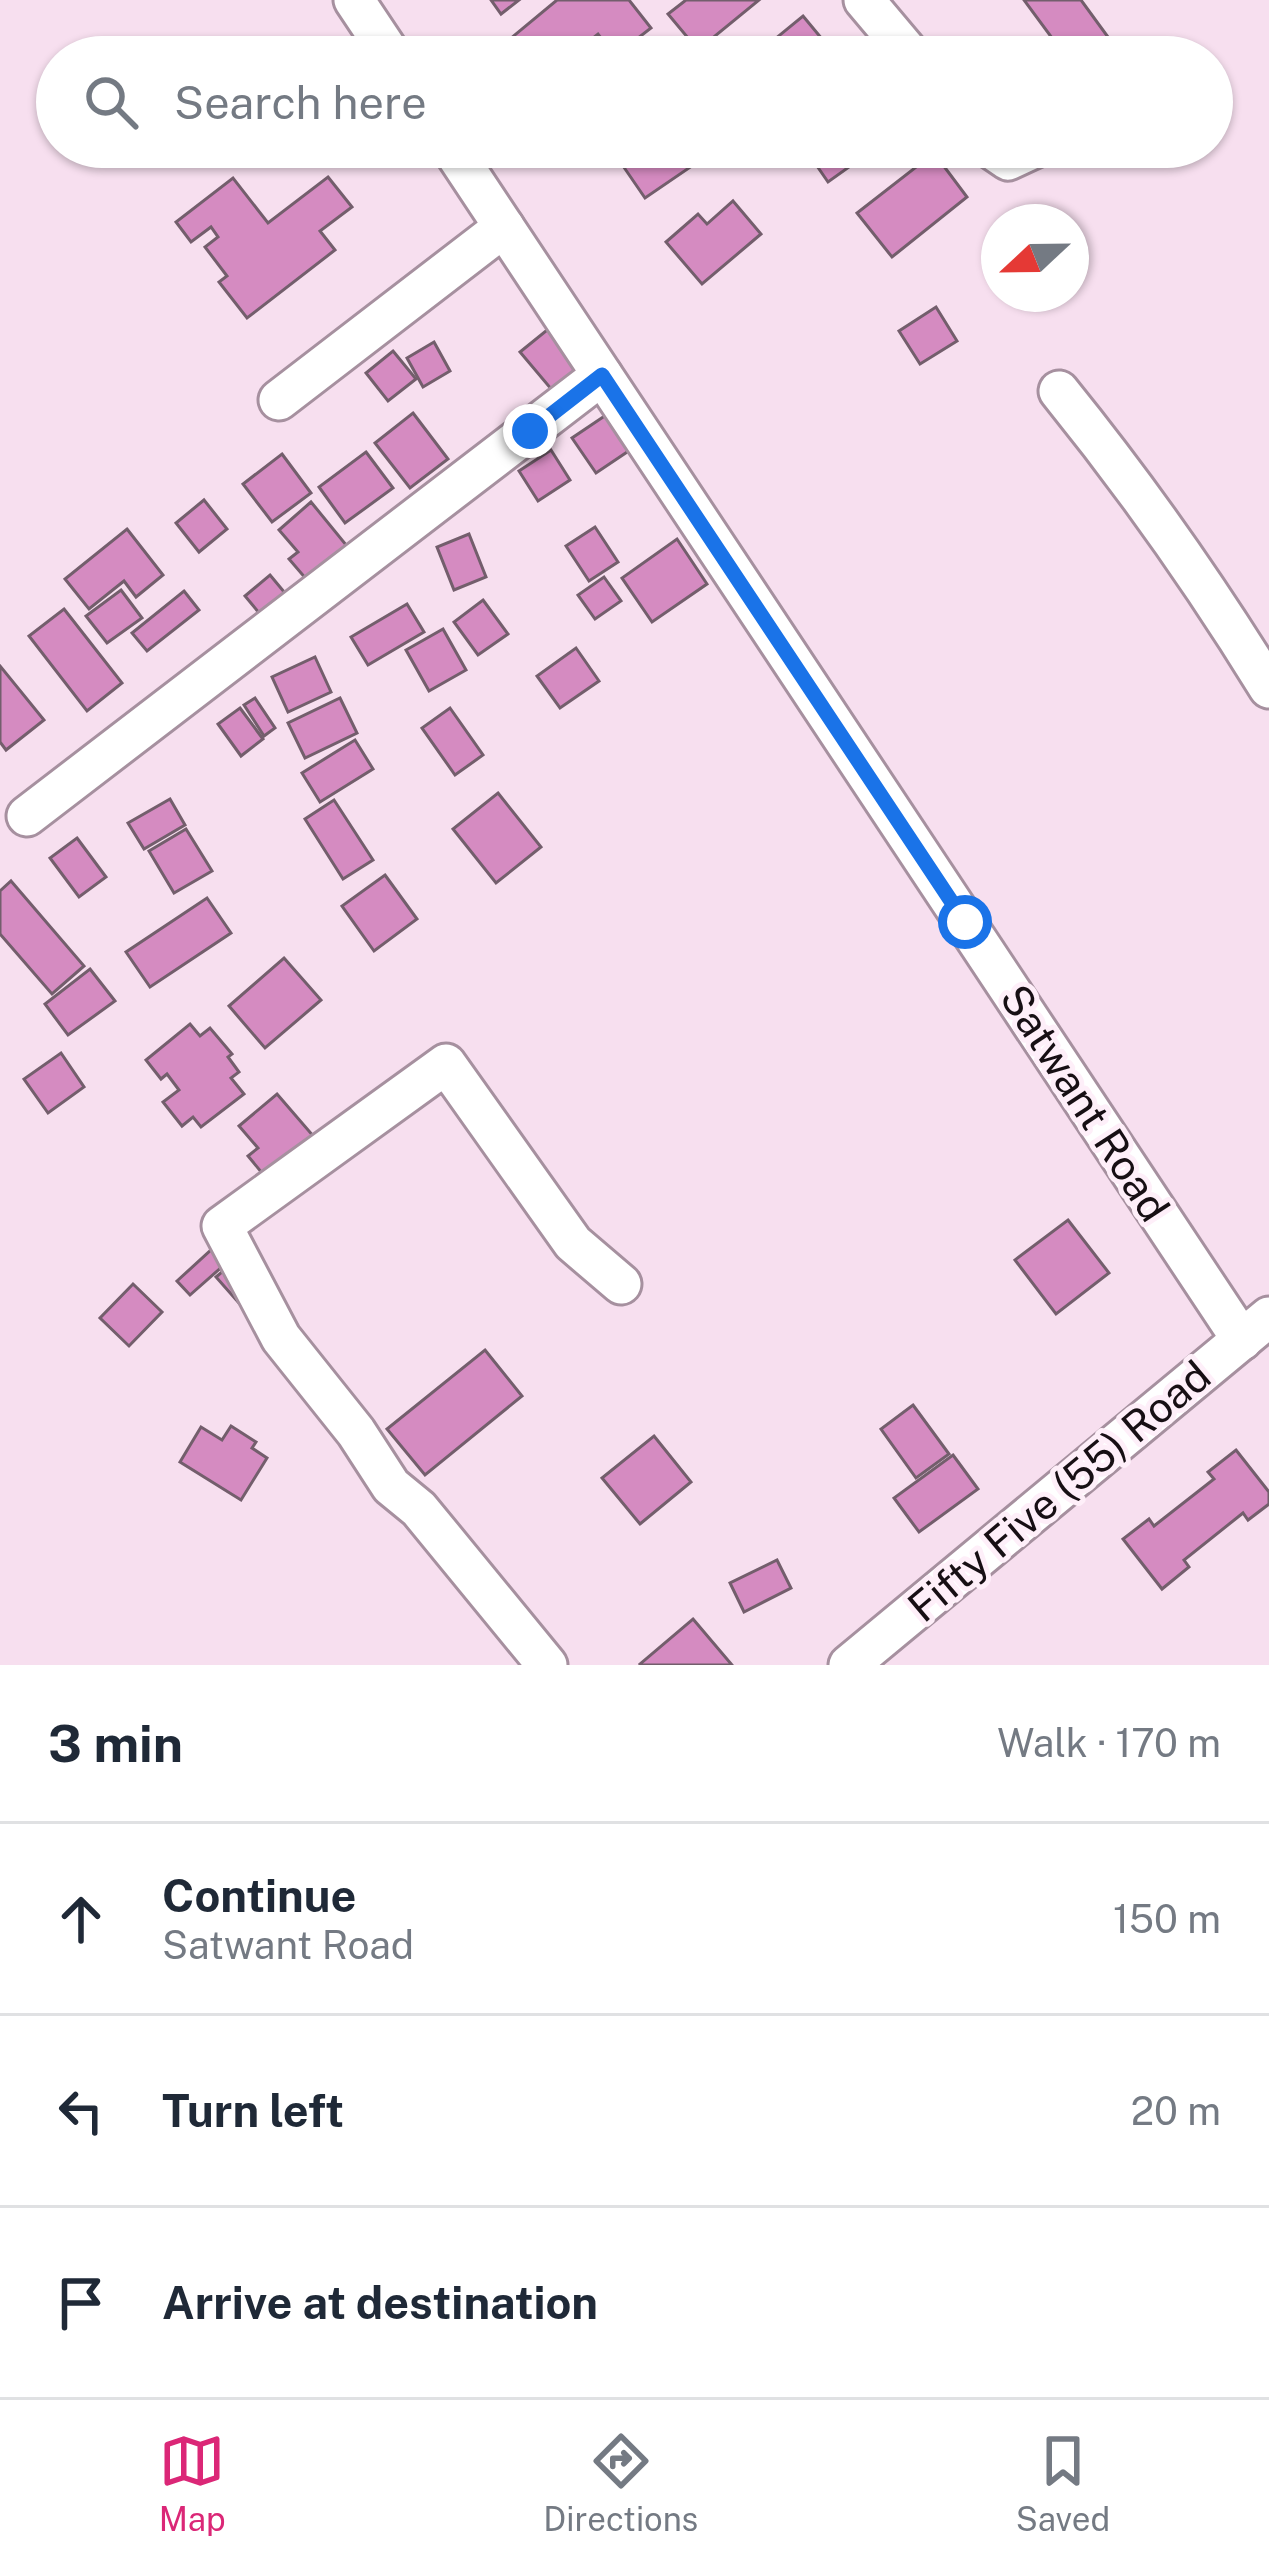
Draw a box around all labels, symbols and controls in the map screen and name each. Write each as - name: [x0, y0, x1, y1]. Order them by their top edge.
- search box: [36, 36, 1233, 168]
- icon: search: [78, 69, 144, 135]
- text: Search here: [174, 76, 427, 129]
- north arrow: [981, 204, 1089, 312]
- route end: [503, 404, 557, 458]
- route start: [938, 895, 992, 949]
- street label: Satwant Road: [991, 976, 1180, 1230]
- street label: Fifty Five (55) Road: [898, 1350, 1219, 1631]
- text: 3 min: [48, 1714, 183, 1773]
- text: Walk · 170 m: [997, 1720, 1221, 1766]
- text: Continue: [162, 1869, 356, 1922]
- icon: ahead: [48, 1886, 114, 1952]
- text: 150 m: [1113, 1896, 1221, 1942]
- text: Satwant Road: [162, 1922, 414, 1968]
- icon: left: [48, 2078, 114, 2144]
- text: Turn left: [162, 2084, 344, 2137]
- text: 20 m: [1131, 2088, 1221, 2134]
- icon: arrive: [48, 2270, 114, 2336]
- text: Arrive at destination: [162, 2276, 598, 2329]
- tab: Map: [159, 2428, 226, 2538]
- tab: Directions: [543, 2428, 698, 2538]
- tab: Saved: [1016, 2428, 1110, 2538]

